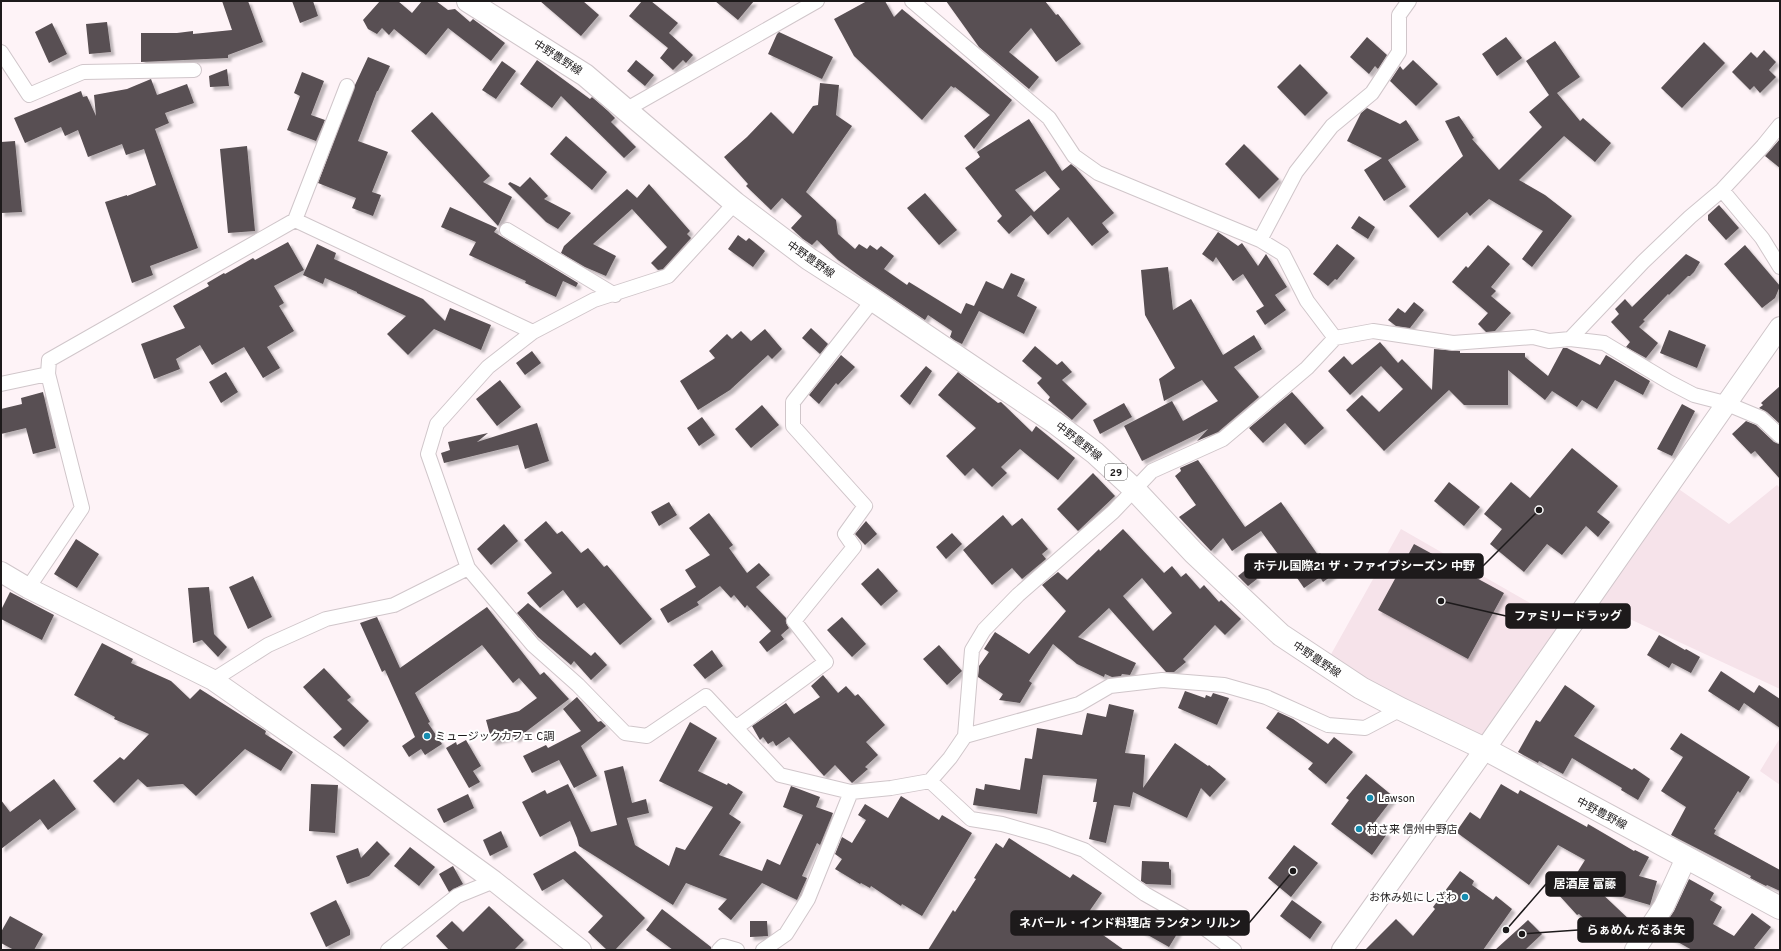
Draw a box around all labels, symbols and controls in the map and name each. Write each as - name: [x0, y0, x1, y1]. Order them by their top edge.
- street label: 中野豊野線: [531, 37, 584, 79]
- street label: 中野豊野線: [784, 238, 837, 281]
- street label: 中野豊野線: [1052, 419, 1104, 464]
- road number: 29: [1105, 464, 1127, 480]
- callout: ホテル国際21 ザ・ファイブシーズン 中野: [1245, 554, 1483, 578]
- text: ホテル国際21 ザ・ファイブシーズン 中野: [1253, 559, 1475, 575]
- callout: ファミリードラッグ: [1506, 604, 1630, 628]
- text: ファミリードラッグ: [1514, 609, 1622, 625]
- street label: 中野豊野線: [1290, 639, 1343, 681]
- place label: ミュージックカフェ C調: [435, 730, 554, 744]
- marker: ミュージックカフェ C調: [422, 731, 432, 741]
- place label: Lawson: [1378, 792, 1415, 806]
- marker: Lawson: [1365, 793, 1375, 803]
- street label: 中野豊野線: [1574, 795, 1629, 833]
- place label: 村さ来 信州中野店: [1367, 823, 1458, 837]
- marker: 村さ来 信州中野店: [1354, 824, 1364, 834]
- callout: 居酒屋 富藤: [1546, 872, 1625, 896]
- text: 居酒屋 富藤: [1553, 877, 1617, 893]
- place label: お休み処にしざわ: [1369, 891, 1457, 905]
- marker: お休み処にしざわ: [1460, 892, 1470, 902]
- callout: ネパール・インド料理店 ランタン リルン: [1011, 911, 1249, 935]
- text: ネパール・インド料理店 ランタン リルン: [1019, 916, 1241, 932]
- callout: らぁめん だるま矢: [1578, 918, 1693, 942]
- text: らぁめん だるま矢: [1586, 923, 1686, 939]

